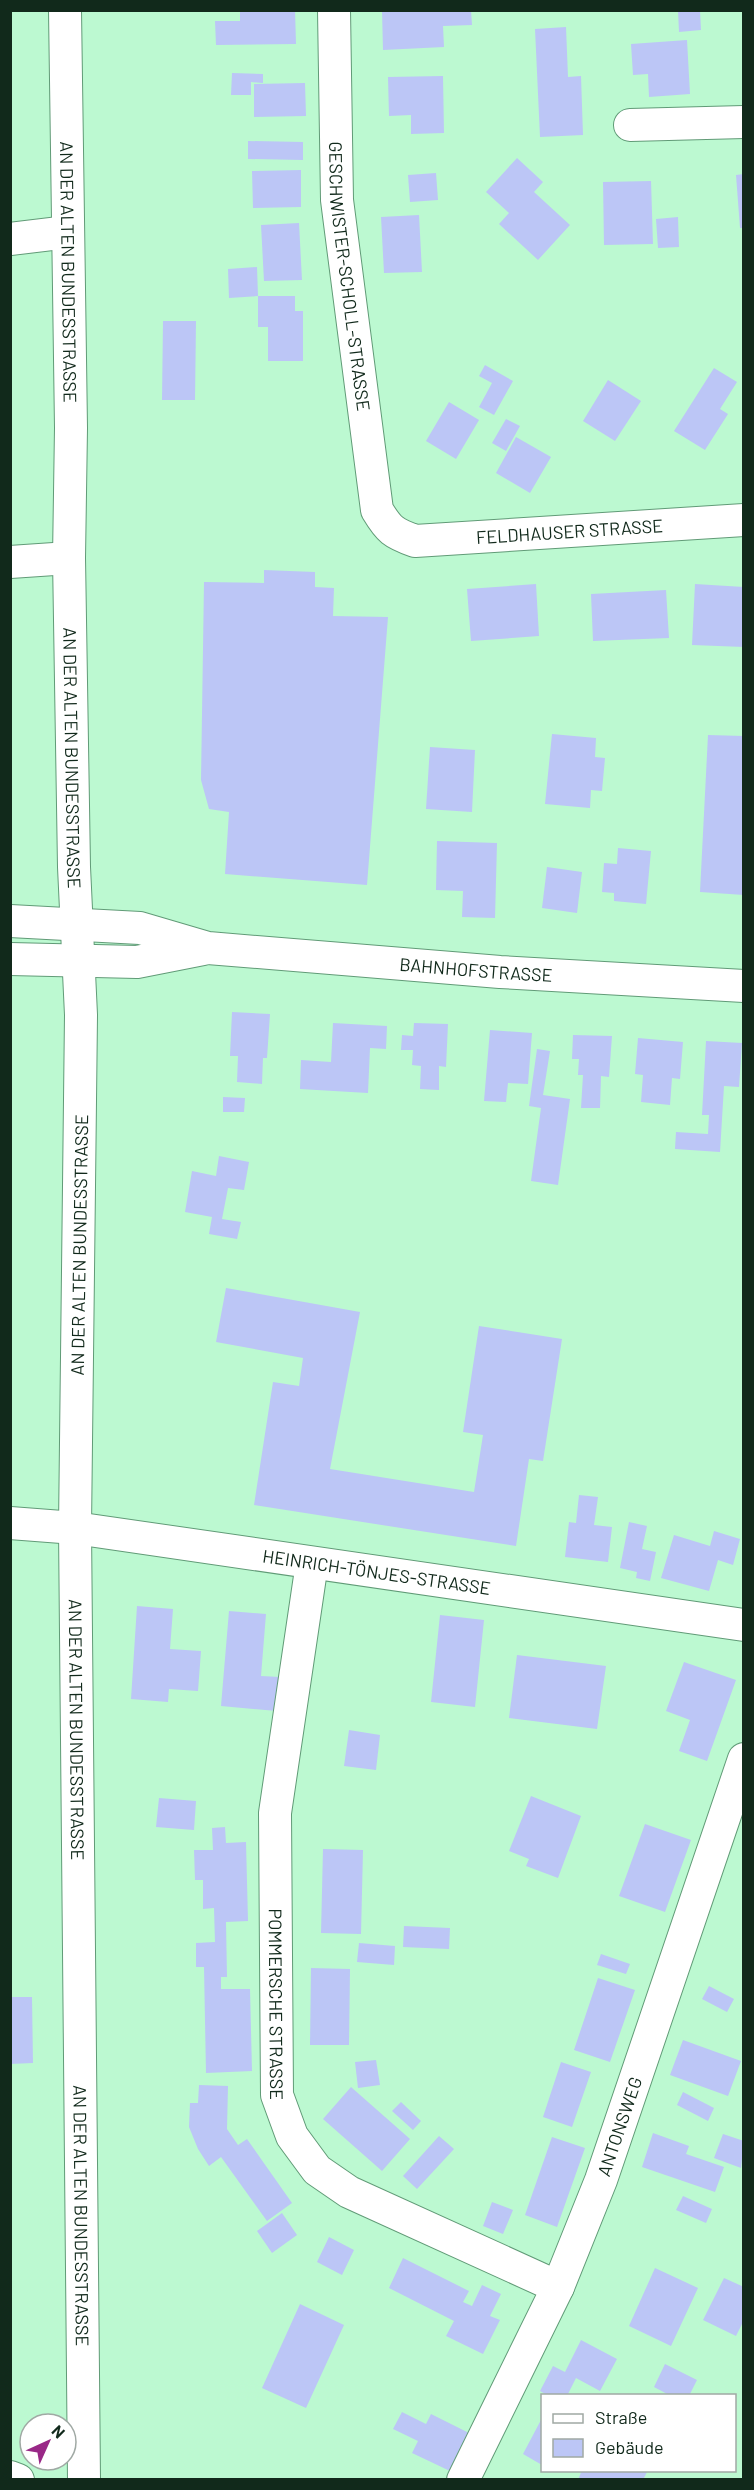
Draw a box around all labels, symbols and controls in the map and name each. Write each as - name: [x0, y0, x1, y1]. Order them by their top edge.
- street label: AN DER ALTEN BUNDESSTRASSE: [56, 141, 82, 403]
- street label: GESCHWISTER-SCHOLL-STRASSE: [325, 141, 375, 412]
- street label: FELDHAUSER STRASSE: [475, 514, 664, 548]
- street label: AN DER ALTEN BUNDESSTRASSE: [59, 627, 86, 889]
- street label: BAHNHOFSTRASSE: [399, 953, 553, 986]
- street label: AN DER ALTEN BUNDESSTRASSE: [66, 1114, 92, 1376]
- street label: HEINRICH-TÖNJES-STRASSE: [261, 1544, 492, 1599]
- street label: AN DER ALTEN BUNDESSTRASSE: [65, 1599, 89, 1861]
- street label: POMMERSCHE STRASSE: [265, 1908, 288, 2100]
- street label: ANTONSWEG: [592, 2074, 646, 2179]
- street label: AN DER ALTEN BUNDESSTRASSE: [69, 2085, 94, 2347]
- legend: [541, 2394, 736, 2472]
- text: Straße: [595, 2406, 647, 2428]
- north arrow: [18, 2412, 78, 2472]
- text: N: [48, 2421, 69, 2442]
- text: Gebäude: [595, 2436, 664, 2458]

